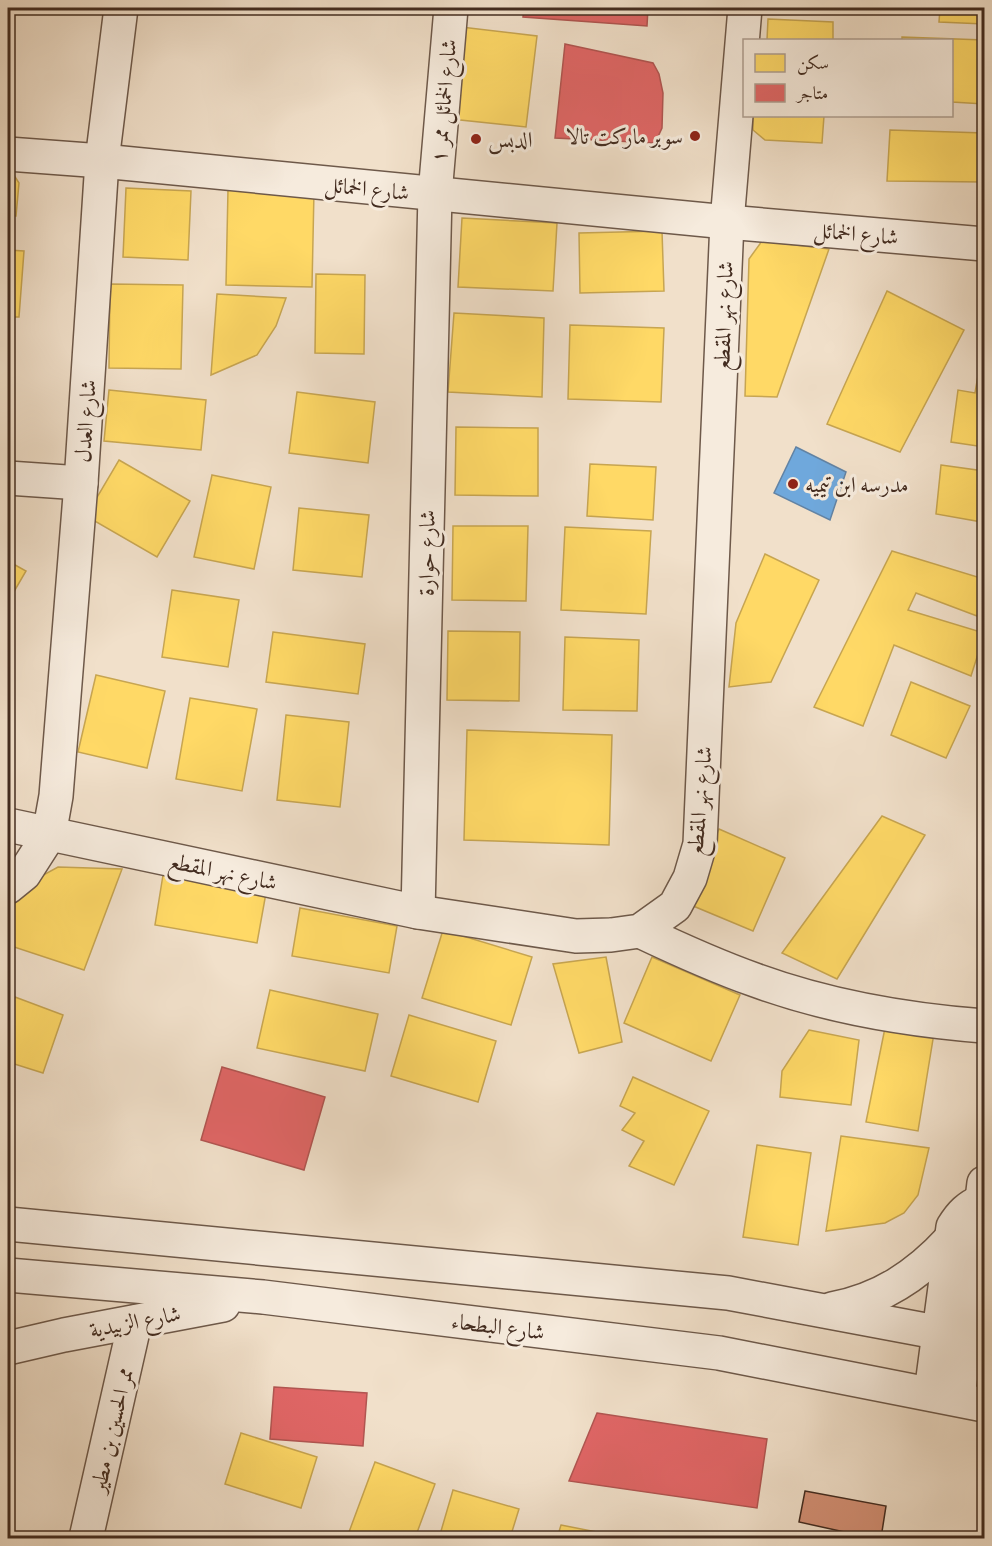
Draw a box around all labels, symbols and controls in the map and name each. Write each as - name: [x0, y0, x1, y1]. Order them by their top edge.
- street label: شارع الخمائل ممر ١: [425, 38, 467, 165]
- legend: [743, 39, 953, 117]
- text: سكن: [797, 52, 829, 77]
- text: متاجر: [795, 82, 828, 107]
- place label: سوبر ماركت تالا: [565, 123, 683, 154]
- place label: الدبس: [488, 126, 533, 157]
- marker: سوبر ماركت تالا: [688, 129, 702, 143]
- marker: الدبس: [469, 132, 483, 146]
- street label: شارع الخمائل: [323, 171, 411, 211]
- street label: شارع الخمائل: [812, 216, 899, 256]
- street label: شارع نهر المقطع: [708, 261, 745, 372]
- street label: شارع العدل: [69, 379, 107, 464]
- place label: مدرسه ابن تيميه: [805, 471, 909, 502]
- marker: مدرسه ابن تيميه: [786, 477, 800, 491]
- street label: شارع حوارة: [412, 510, 446, 596]
- street label: شارع نهر المقطع: [681, 745, 724, 858]
- street label: شارع نهر المقطع: [165, 847, 280, 902]
- street label: شارع الزبيدية: [87, 1299, 184, 1348]
- street label: شارع البطحاء: [449, 1307, 546, 1351]
- street label: ممر الحسين بن مطير: [84, 1365, 143, 1498]

